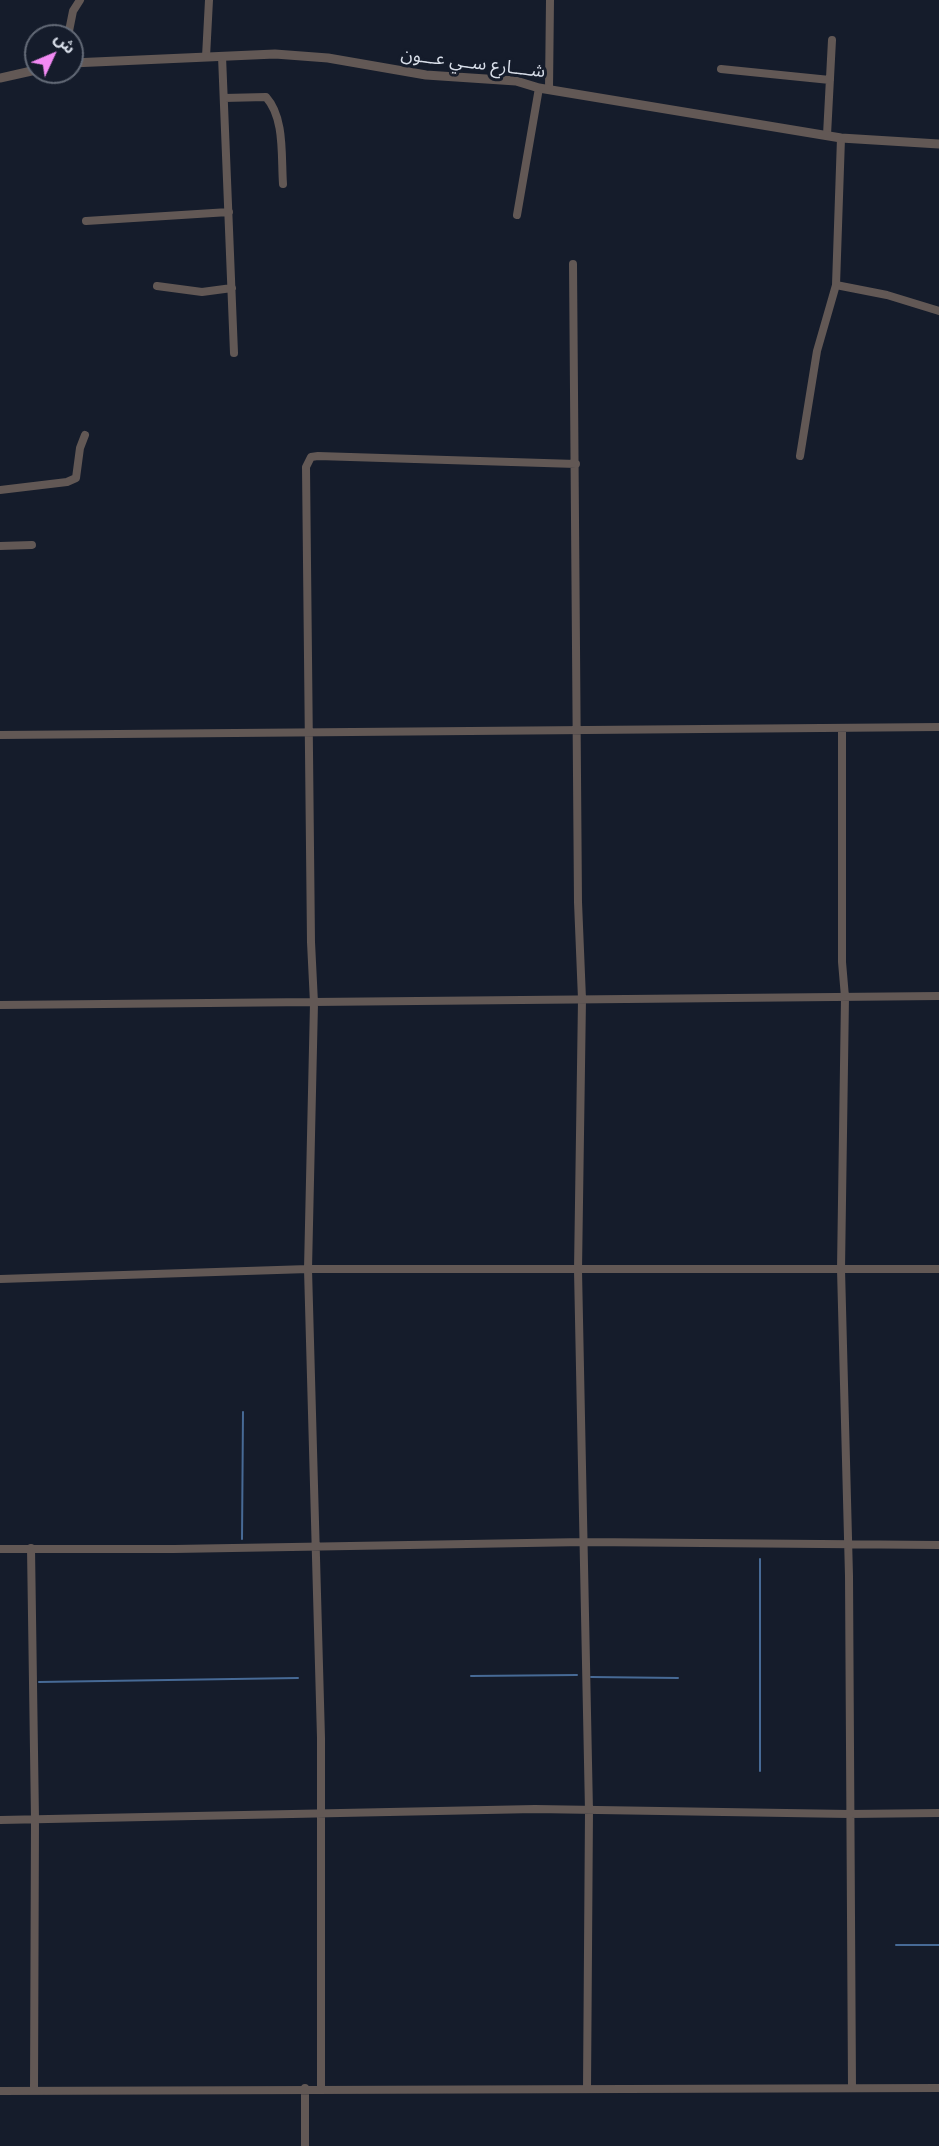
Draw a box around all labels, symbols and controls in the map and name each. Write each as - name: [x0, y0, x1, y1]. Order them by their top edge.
- north arrow: [24, 24, 84, 84]
- text: ش: [51, 28, 80, 58]
- street label: شــــارع ســي عـــون: [399, 43, 547, 83]

